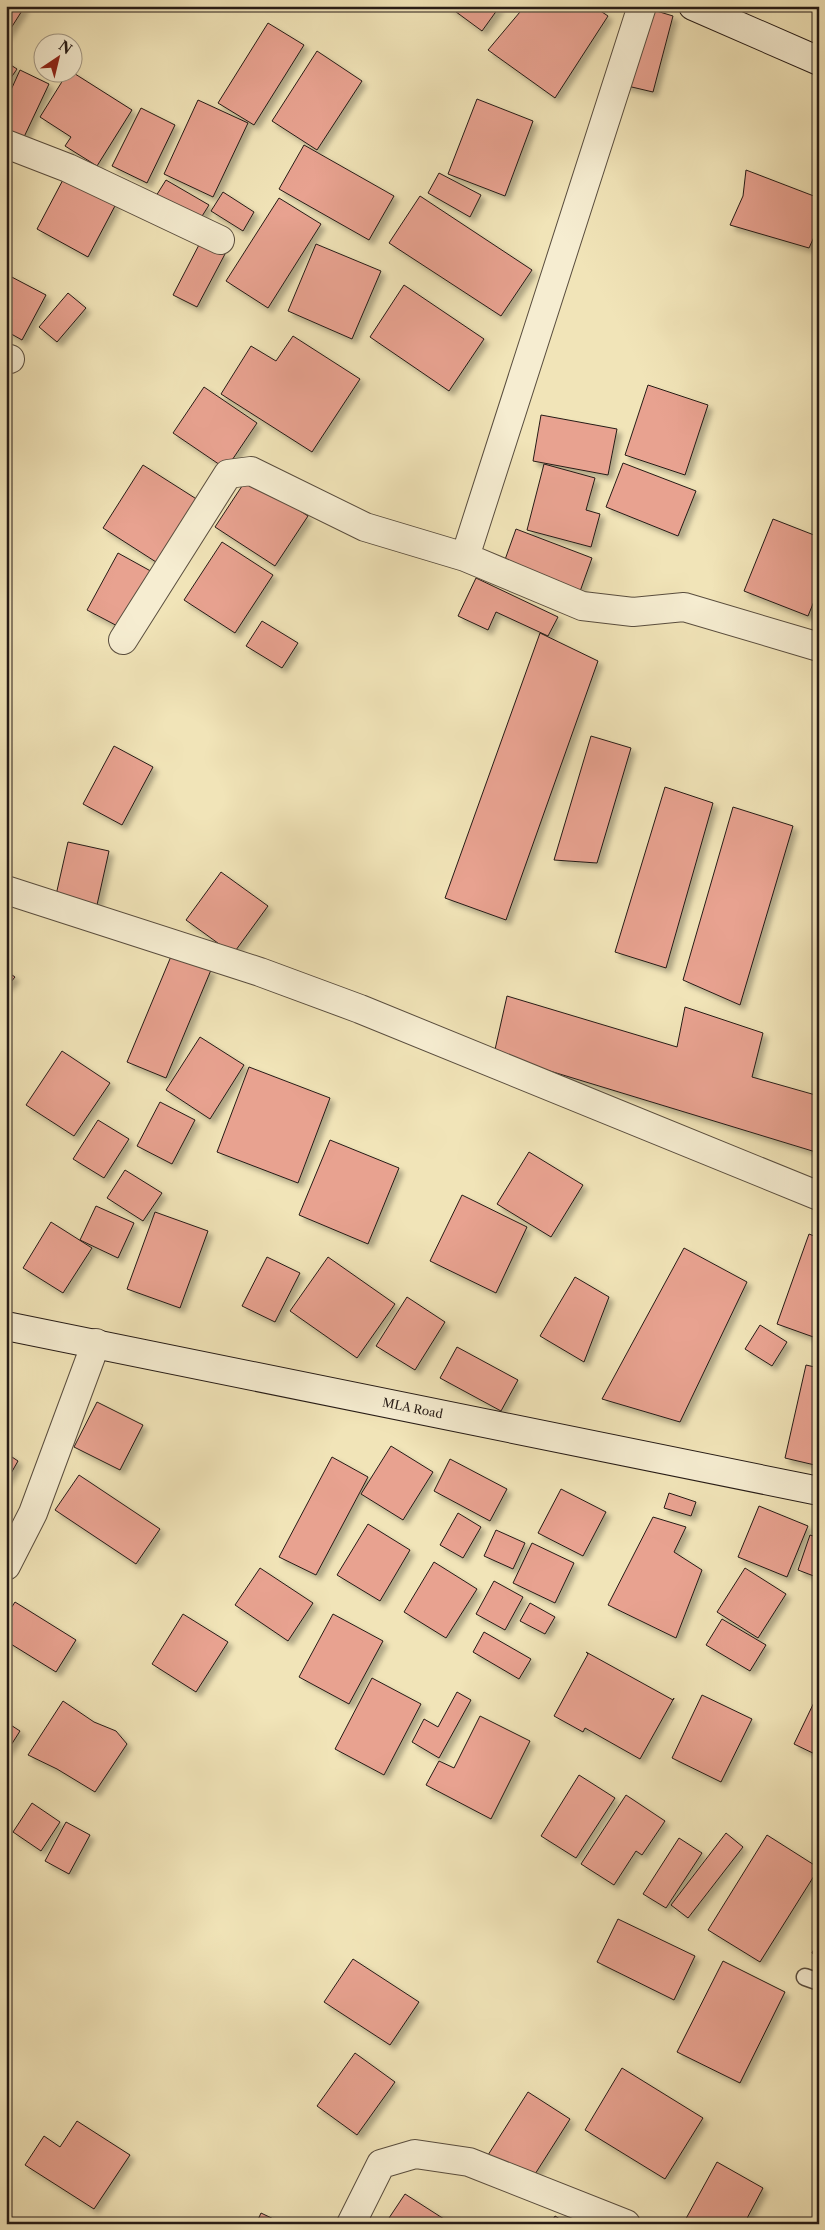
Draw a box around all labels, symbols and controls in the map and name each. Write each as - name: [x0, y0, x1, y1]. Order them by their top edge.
- north arrow: [32, 32, 82, 82]
- text: N: [55, 36, 76, 58]
- street label: MLA Road: [381, 1395, 445, 1422]

